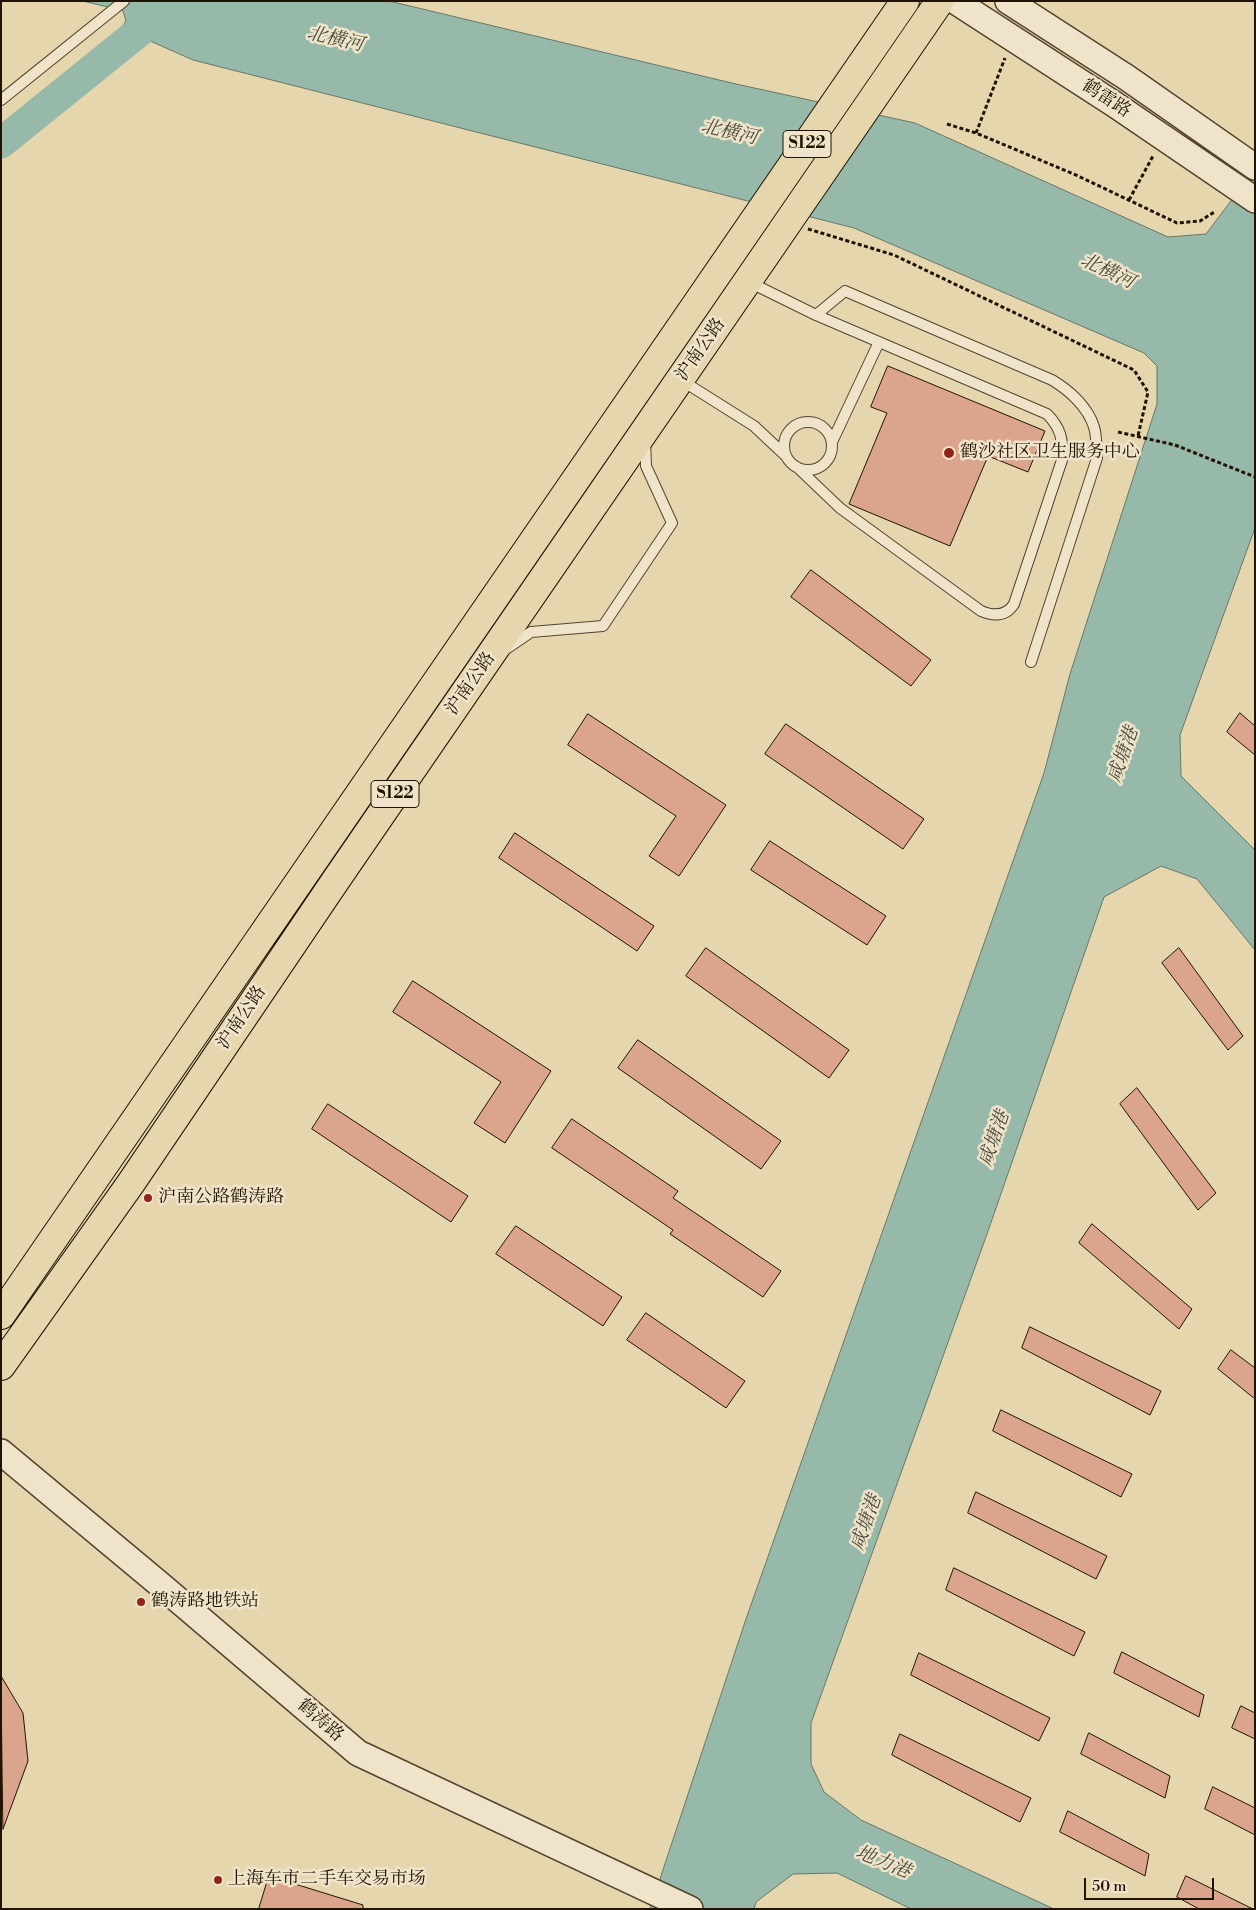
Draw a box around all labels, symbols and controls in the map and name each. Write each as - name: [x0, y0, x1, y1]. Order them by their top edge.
- water label: 北横河: [305, 22, 365, 58]
- street label: 鹤雷路: [1077, 75, 1135, 123]
- water label: 北横河: [699, 115, 759, 151]
- road number: S122: [783, 130, 831, 158]
- water label: 北横河: [1076, 250, 1138, 294]
- street label: 沪南公路: [672, 314, 730, 386]
- place label: 鹤沙社区卫生服务中心: [960, 442, 1140, 464]
- marker: 鹤沙社区卫生服务中心: [942, 446, 956, 460]
- street label: 沪南公路: [442, 648, 500, 720]
- water label: 咸塘港: [1104, 724, 1144, 786]
- road number: S122: [371, 781, 419, 808]
- street label: 沪南公路: [213, 982, 271, 1054]
- water label: 咸塘港: [975, 1108, 1015, 1170]
- place label: 沪南公路鹤涛路: [158, 1187, 284, 1209]
- marker: 沪南公路鹤涛路: [142, 1192, 154, 1204]
- water label: 咸塘港: [847, 1492, 887, 1554]
- place label: 鹤涛路地铁站: [151, 1591, 259, 1613]
- marker: 鹤涛路地铁站: [135, 1596, 147, 1608]
- street label: 鹤涛路: [293, 1695, 347, 1747]
- water label: 地力港: [852, 1842, 914, 1884]
- scale bar: [1086, 1868, 1216, 1900]
- place label: 上海车市二手车交易市场: [228, 1869, 426, 1891]
- marker: 上海车市二手车交易市场: [212, 1874, 224, 1886]
- text: 50 m: [1092, 1877, 1126, 1896]

